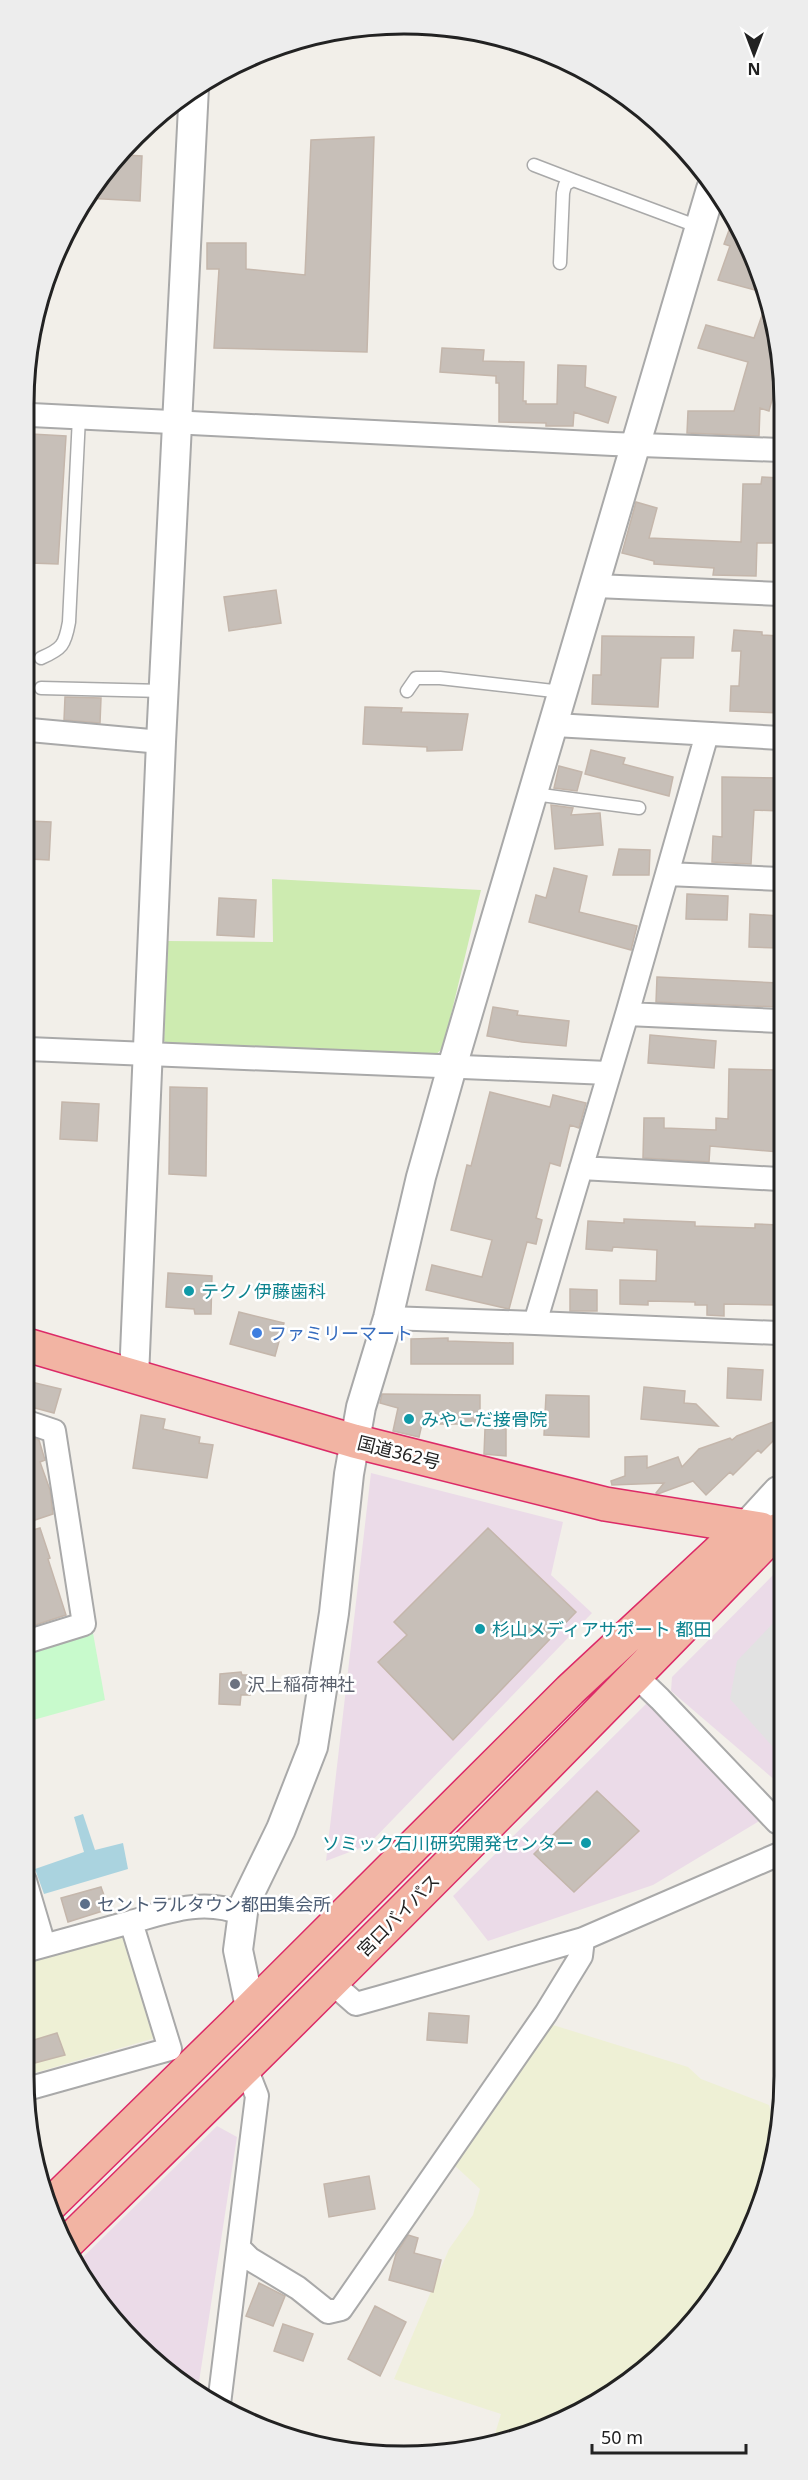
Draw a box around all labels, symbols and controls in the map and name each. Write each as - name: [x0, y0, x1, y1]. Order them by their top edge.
- north arrow: [724, 24, 784, 84]
- text: N: [747, 58, 761, 80]
- place label: テクノ伊藤歯科: [201, 1279, 326, 1303]
- marker: テクノ伊藤歯科: [182, 1284, 196, 1298]
- place label: ファミリーマート: [269, 1321, 413, 1345]
- marker: ファミリーマート: [250, 1326, 264, 1340]
- place label: みやこだ接骨院: [421, 1407, 547, 1431]
- marker: みやこだ接骨院: [402, 1412, 416, 1426]
- street label: 国道362号: [355, 1430, 443, 1474]
- place label: 杉山メディアサポート 都田: [492, 1617, 711, 1641]
- marker: 杉山メディアサポート 都田: [473, 1622, 487, 1636]
- place label: 沢上稲荷神社: [247, 1672, 355, 1696]
- marker: 沢上稲荷神社: [228, 1677, 242, 1691]
- place label: ソミック石川研究開発センター: [322, 1831, 574, 1855]
- marker: ソミック石川研究開発センター: [579, 1836, 593, 1850]
- street label: 宮口バイパス: [351, 1868, 445, 1962]
- place label: セントラルタウン都田集会所: [97, 1892, 331, 1916]
- marker: セントラルタウン都田集会所: [78, 1897, 92, 1911]
- scale bar: [592, 2417, 746, 2455]
- text: 50 m: [601, 2425, 643, 2449]

